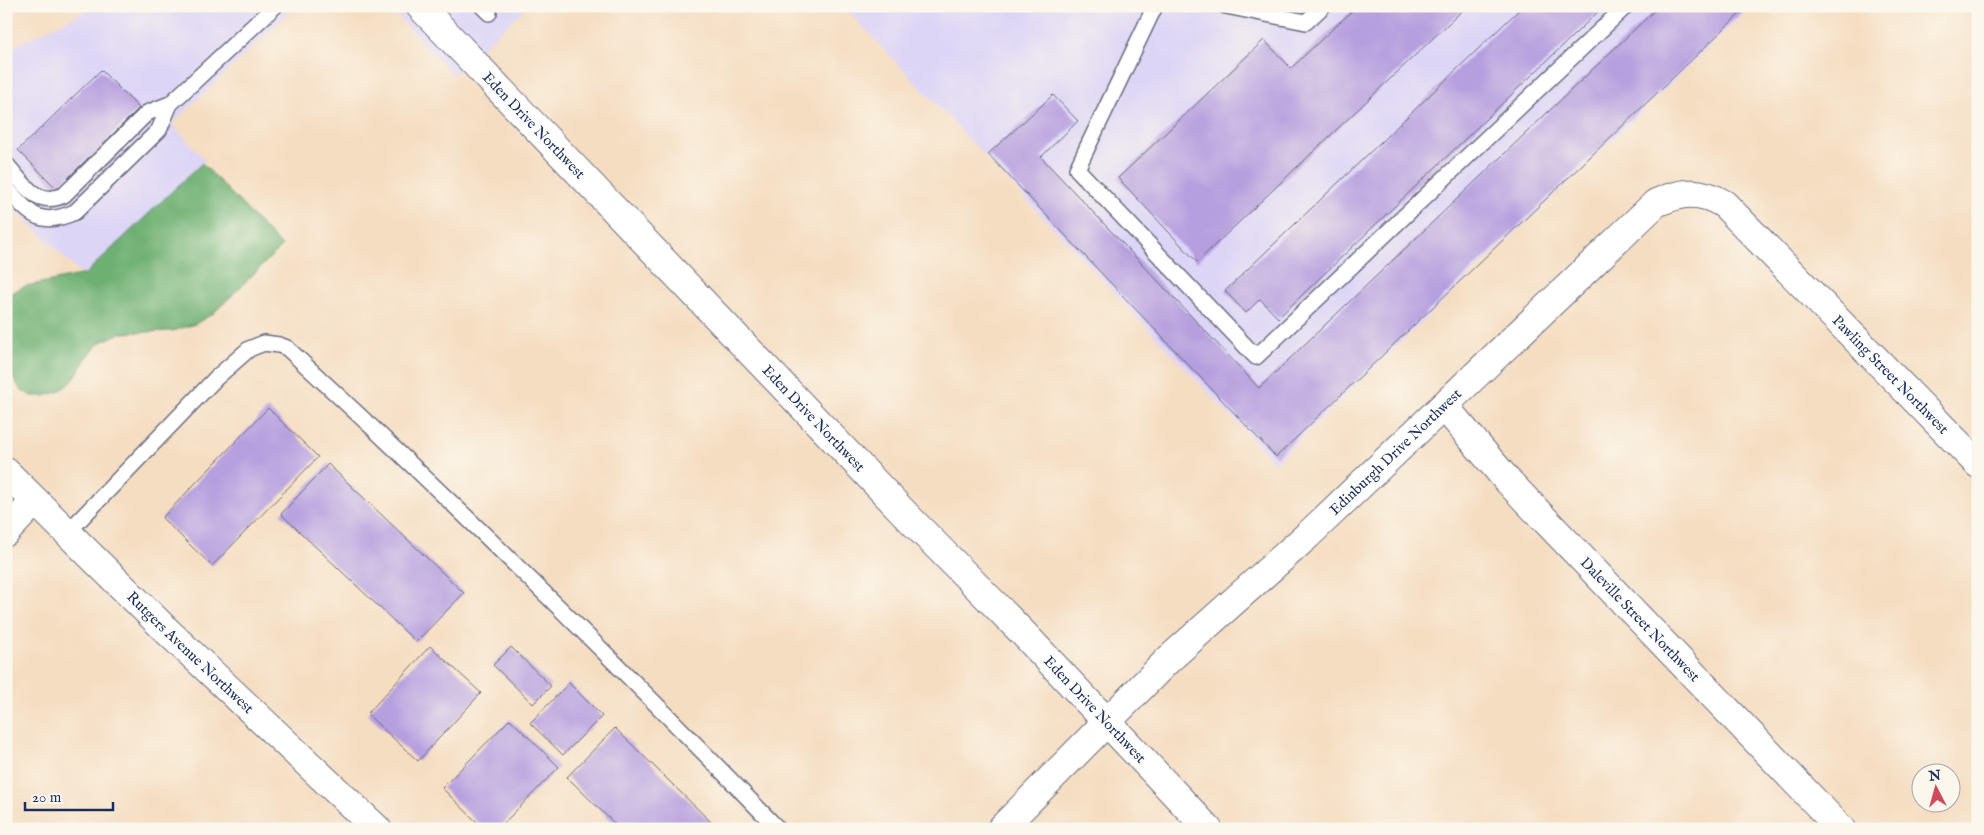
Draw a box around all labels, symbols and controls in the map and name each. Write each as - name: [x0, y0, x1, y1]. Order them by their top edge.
- street label: Eden Drive Northwest: [478, 68, 589, 183]
- street label: Pawling Street Northwest: [1828, 311, 1953, 438]
- street label: Eden Drive Northwest: [758, 361, 869, 476]
- street label: Edinburgh Drive Northwest: [1326, 385, 1466, 519]
- street label: Daleville Street Northwest: [1576, 553, 1704, 686]
- street label: Rutgers Avenue Northwest: [123, 588, 258, 718]
- street label: Eden Drive Northwest: [1039, 652, 1150, 768]
- north arrow: [1912, 762, 1962, 812]
- text: N: [1927, 766, 1942, 786]
- scale bar: [25, 780, 112, 812]
- text: 20 m: [32, 788, 62, 807]

